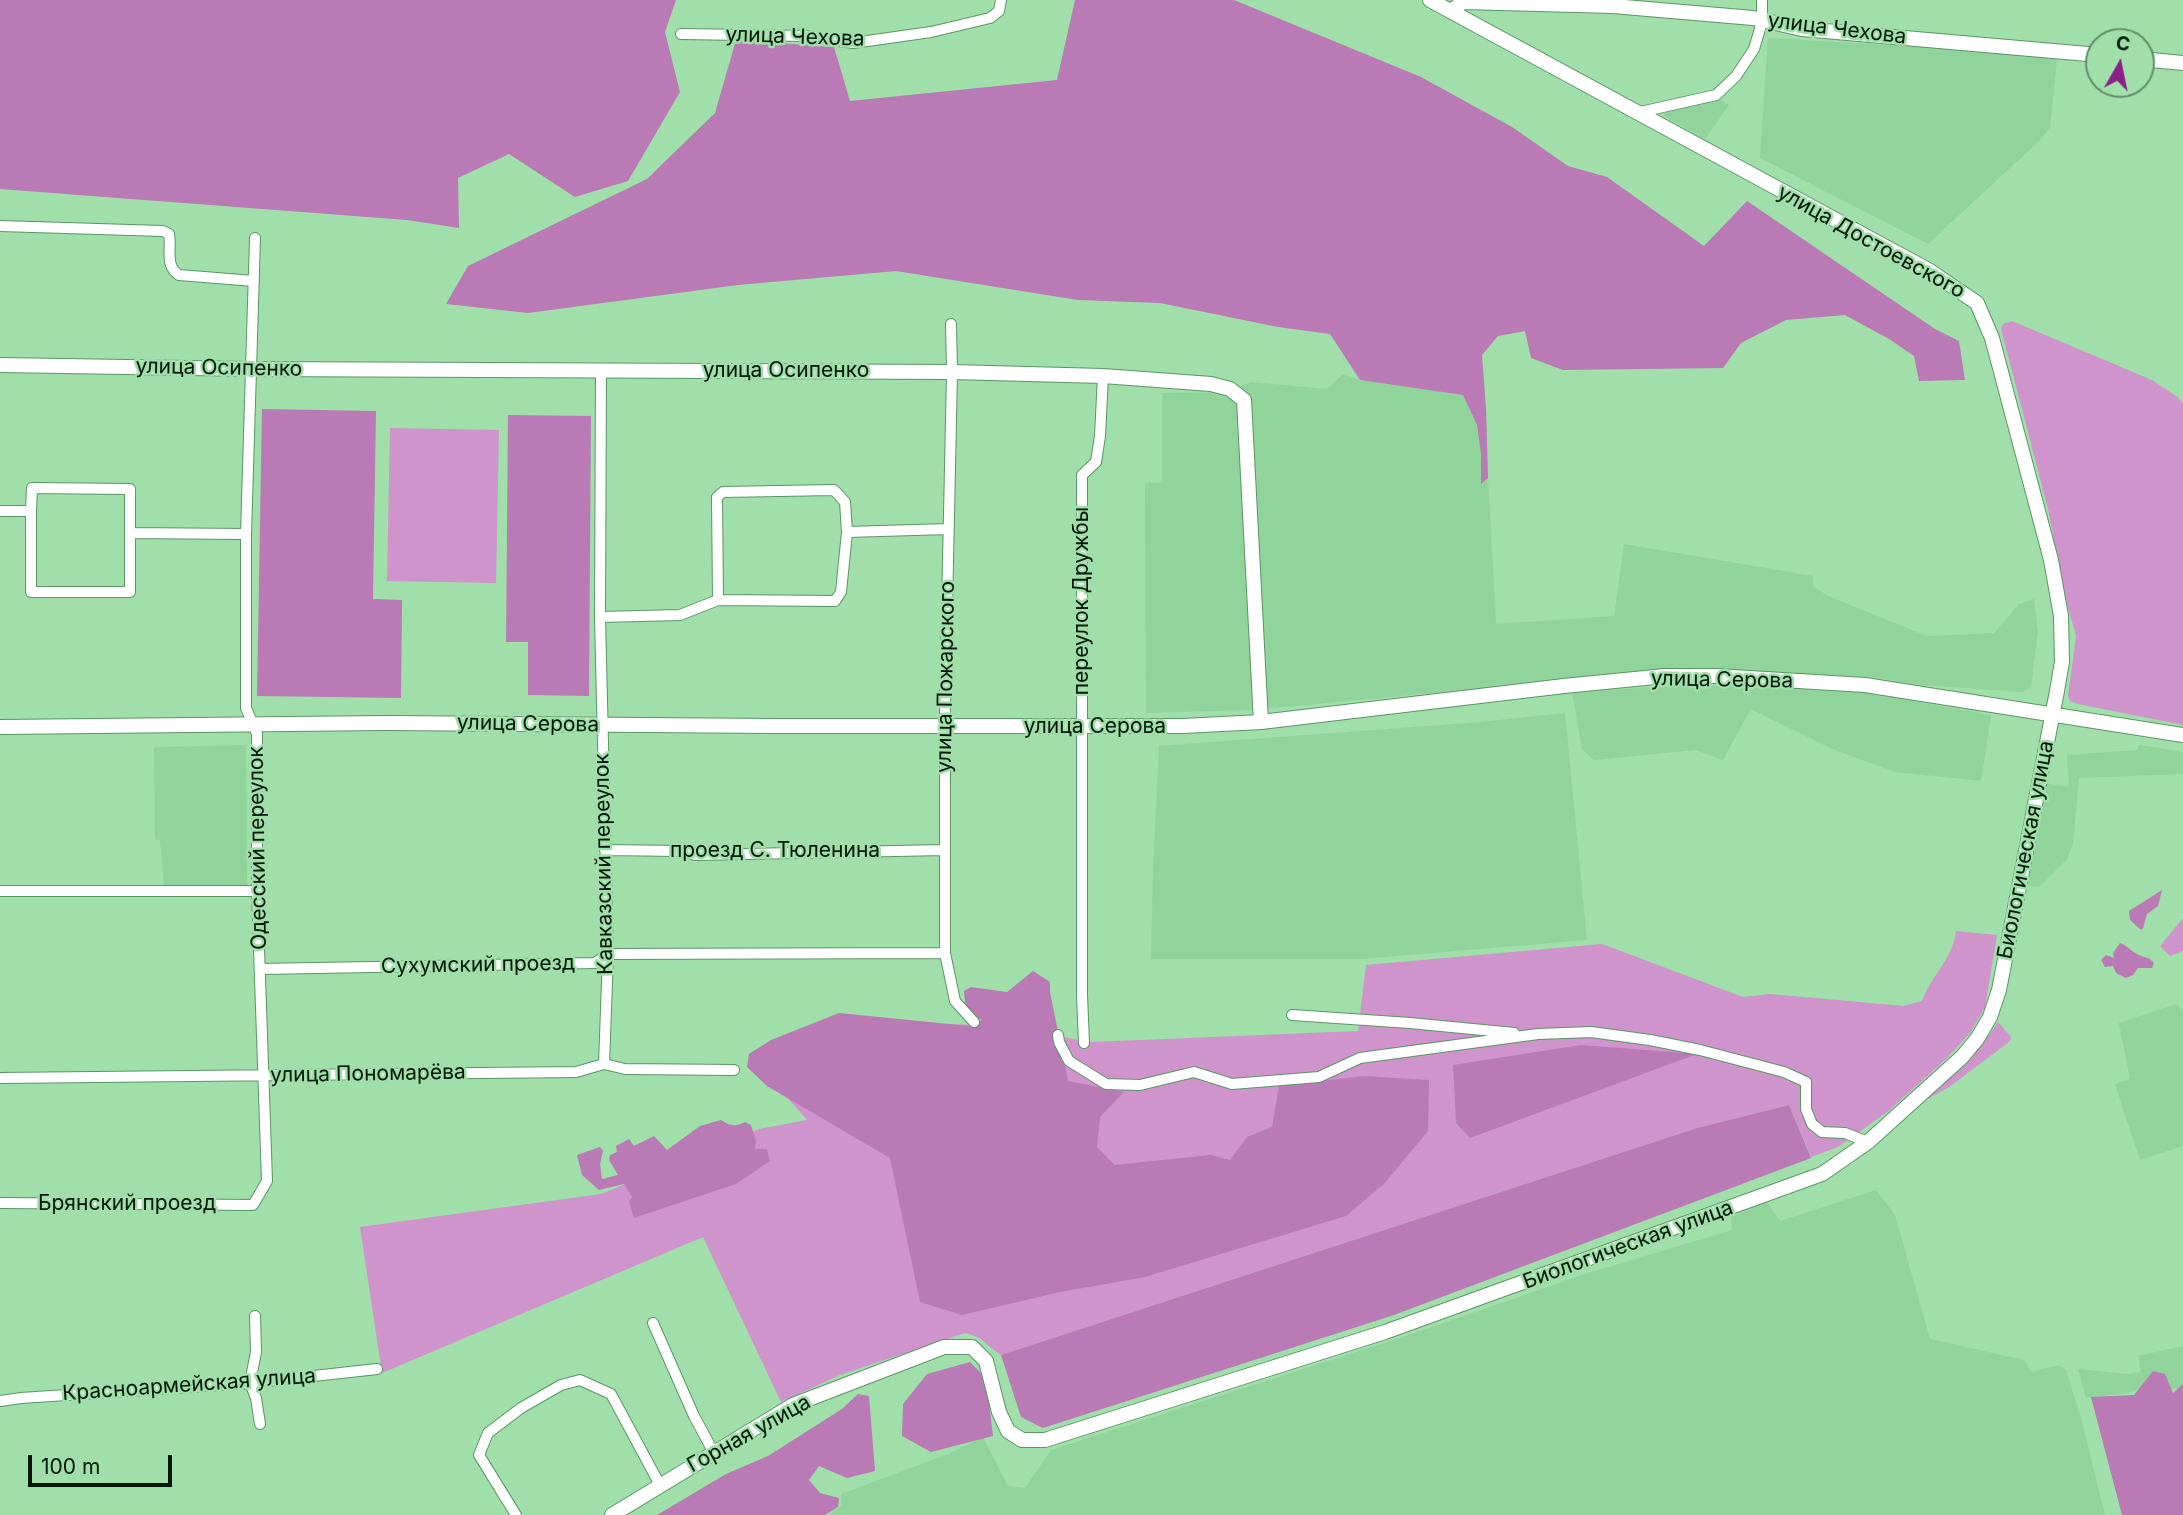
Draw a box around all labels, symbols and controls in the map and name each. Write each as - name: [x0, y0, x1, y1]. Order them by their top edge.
- street label: улица Чехова: [1766, 8, 1908, 50]
- street label: улица Чехова: [725, 22, 865, 52]
- north arrow: [2085, 28, 2155, 98]
- text: С: [2114, 31, 2132, 56]
- street label: улица Достоевского: [1773, 180, 1969, 304]
- street label: улица Осипенко: [136, 354, 302, 382]
- street label: улица Осипенко: [703, 358, 869, 384]
- street label: переулок Дружбы: [1069, 507, 1095, 695]
- street label: улица Пожарского: [932, 581, 960, 773]
- street label: улица Серова: [1651, 666, 1793, 694]
- street label: улица Серова: [457, 710, 599, 738]
- street label: улица Серова: [1024, 714, 1166, 740]
- street label: Биологическая улица: [1992, 739, 2060, 961]
- street label: Одесский переулок: [244, 746, 272, 950]
- street label: Кавказский переулок: [589, 753, 619, 975]
- street label: проезд С. Тюленина: [670, 838, 880, 864]
- street label: Сухумский проезд: [381, 951, 575, 979]
- street label: улица Пономарёва: [270, 1060, 466, 1088]
- street label: Брянский проезд: [38, 1191, 216, 1217]
- street label: Биологическая улица: [1519, 1195, 1737, 1295]
- street label: Красноармейская улица: [61, 1364, 317, 1406]
- street label: Горная улица: [683, 1390, 815, 1478]
- scale bar: [32, 1442, 175, 1486]
- text: 100 m: [41, 1454, 100, 1479]

